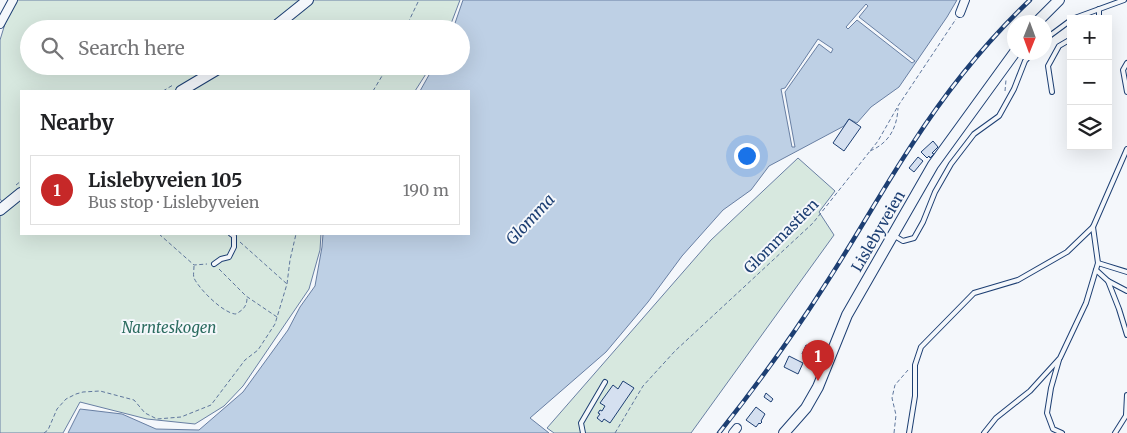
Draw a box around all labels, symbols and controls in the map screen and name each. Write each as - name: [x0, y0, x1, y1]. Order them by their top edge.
- north arrow: [1007, 15, 1052, 60]
- map controls: [1067, 15, 1112, 150]
- button: +: [1067, 15, 1112, 60]
- search box: [20, 20, 470, 75]
- icon: search: [38, 34, 66, 62]
- text: Search here: [78, 36, 185, 60]
- button: −: [1067, 60, 1112, 105]
- button: layers: [1067, 105, 1112, 150]
- text: Nearby: [40, 109, 114, 136]
- your location: [734, 143, 760, 169]
- text: Lislebyveien 105: [88, 168, 242, 192]
- text: 1: [53, 180, 61, 200]
- text: 190 m: [403, 180, 449, 200]
- street label: Lislebyveien: [847, 187, 909, 275]
- water label: Glomma: [501, 189, 559, 249]
- text: Bus stop · Lislebyveien: [88, 192, 259, 212]
- street label: Glommastien: [740, 195, 822, 277]
- park label: Narnteskogen: [122, 318, 216, 337]
- pin: 1: [802, 340, 834, 381]

